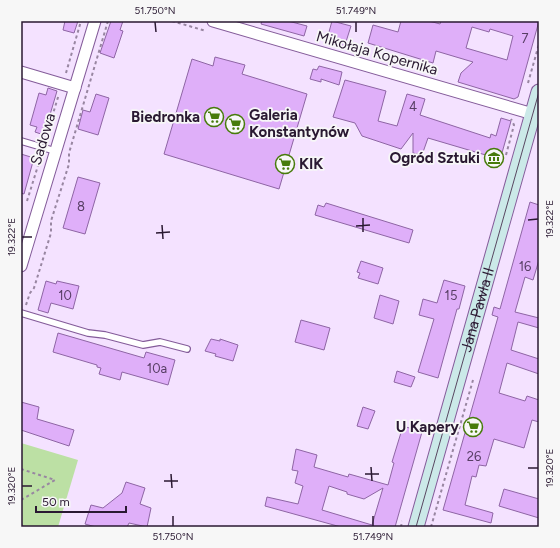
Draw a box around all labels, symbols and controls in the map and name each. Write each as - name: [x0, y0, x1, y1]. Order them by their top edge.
- text: 51.750°N: [135, 4, 175, 17]
- text: 51.749°N: [336, 4, 376, 17]
- street label: Mikołaja Kopernika: [314, 27, 440, 79]
- house number: 7: [522, 31, 529, 46]
- house number: 4: [409, 99, 417, 114]
- supermarket icon: Biedronka: [203, 106, 225, 128]
- place label: Galeria Konstantynów: [249, 106, 350, 141]
- place label: Biedronka: [131, 108, 200, 126]
- street label: Sadowa: [27, 111, 59, 167]
- supermarket icon: Galeria Konstantynów: [224, 113, 246, 135]
- museum icon: Ogród Sztuki: [483, 147, 505, 169]
- place label: Ogród Sztuki: [389, 149, 480, 167]
- supermarket icon: KIK: [274, 153, 296, 175]
- place label: KIK: [299, 155, 323, 173]
- house number: 8: [77, 199, 85, 214]
- text: 19.322°E: [543, 200, 556, 238]
- text: 19.322°E: [5, 218, 18, 256]
- house number: 16: [519, 259, 531, 274]
- street label: Jana Pawła II: [457, 265, 498, 354]
- house number: 10: [58, 288, 72, 303]
- house number: 15: [445, 288, 457, 303]
- house number: 10a: [147, 361, 167, 376]
- supermarket icon: U Kapery: [462, 416, 484, 438]
- place label: U Kapery: [396, 418, 459, 436]
- text: 19.320°E: [543, 448, 556, 487]
- house number: 26: [467, 449, 481, 464]
- text: 19.320°E: [5, 466, 18, 505]
- scale bar: [36, 488, 126, 514]
- text: 50 m: [42, 495, 70, 509]
- text: 51.750°N: [153, 530, 193, 543]
- text: 51.749°N: [353, 530, 393, 543]

